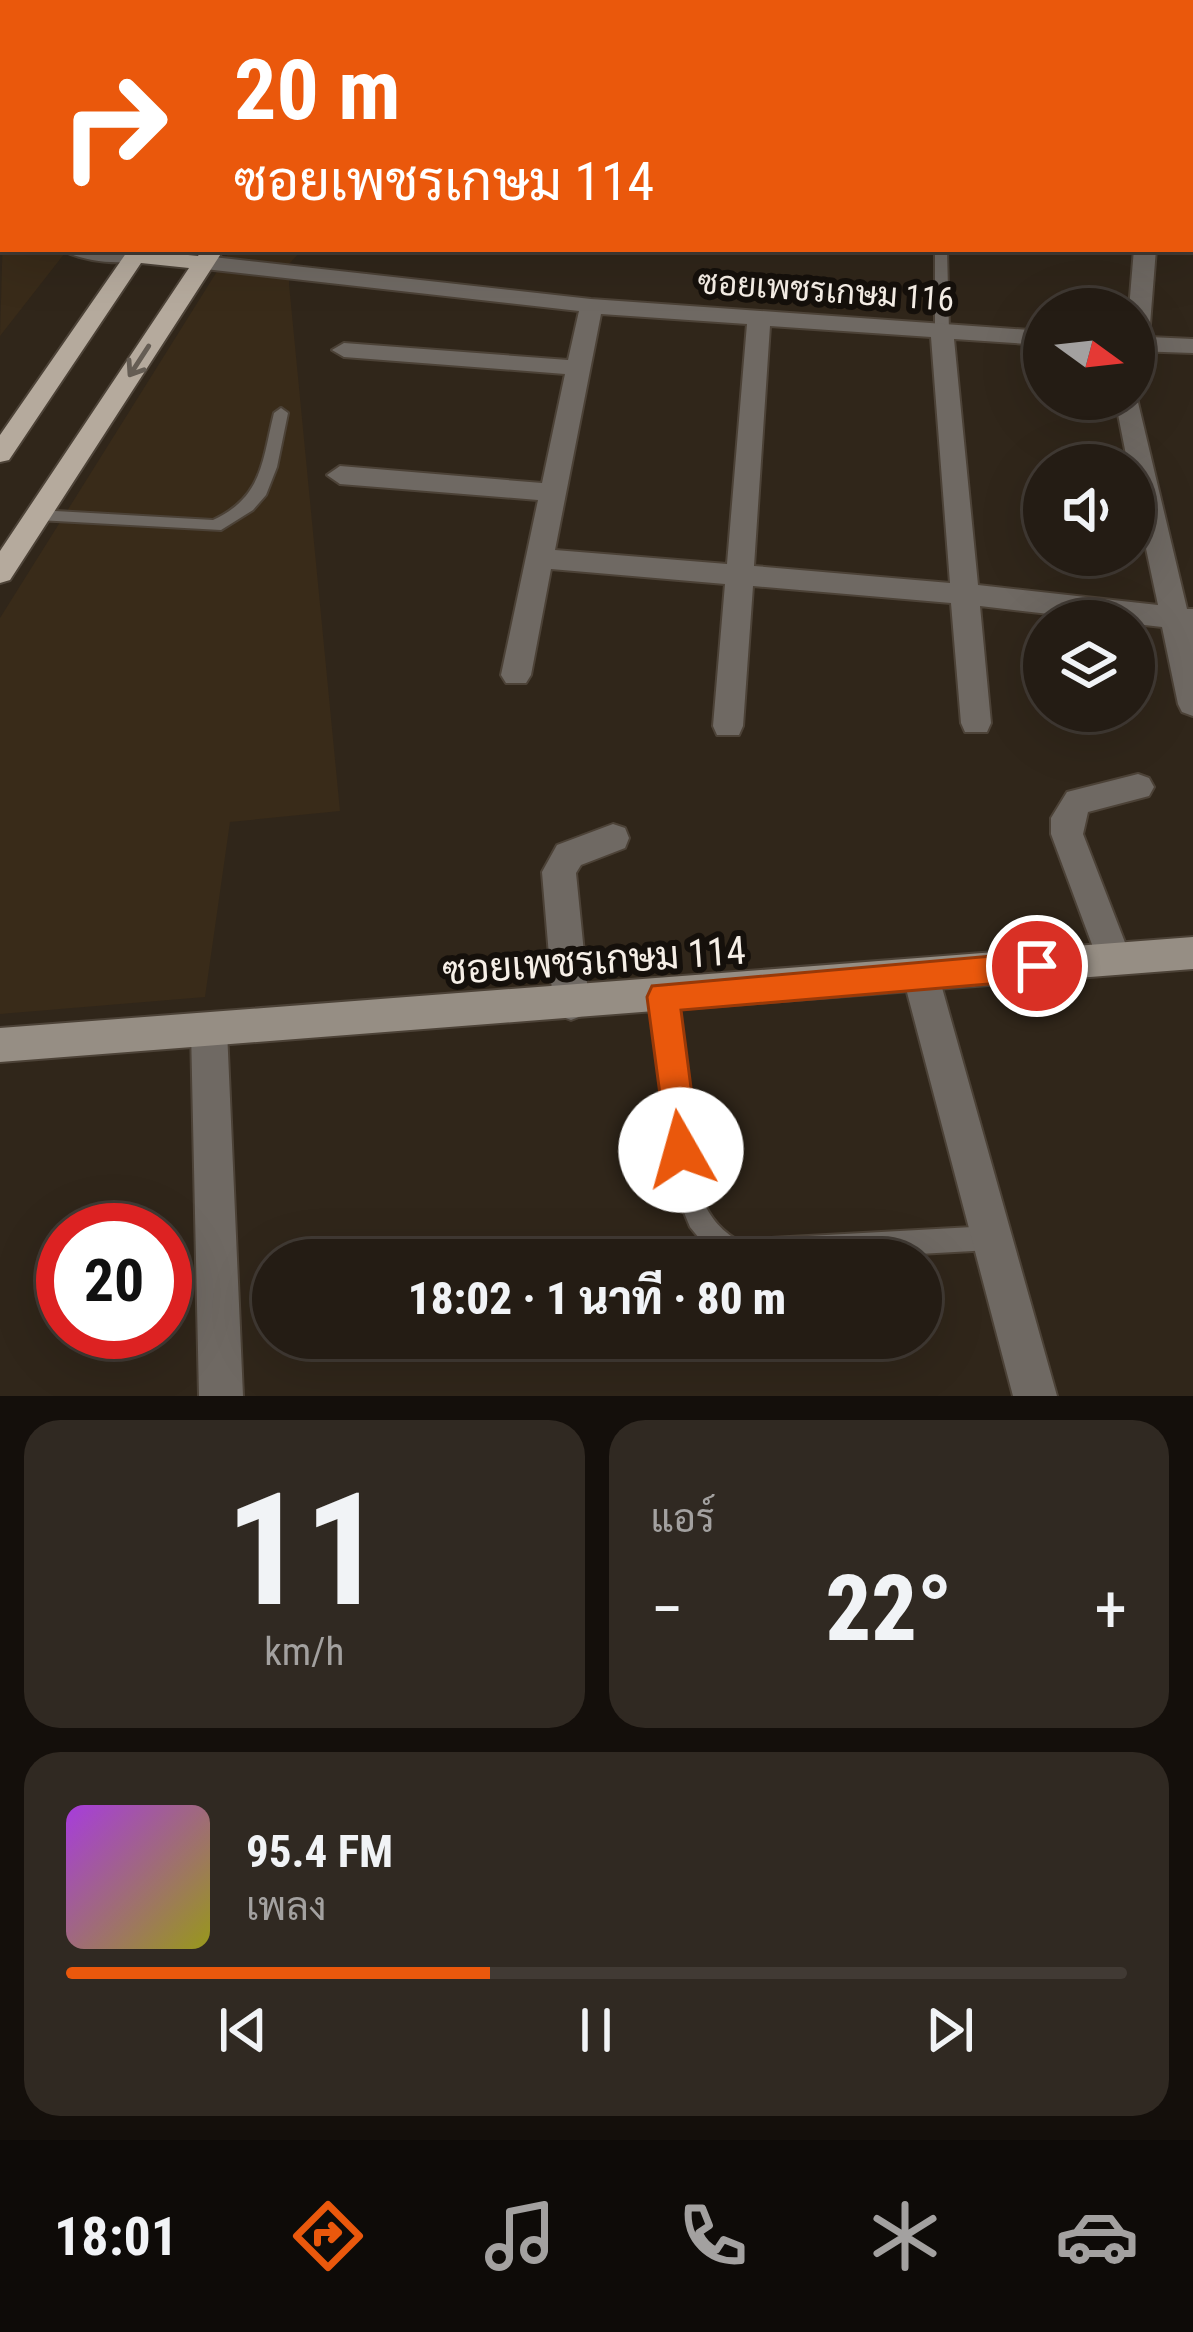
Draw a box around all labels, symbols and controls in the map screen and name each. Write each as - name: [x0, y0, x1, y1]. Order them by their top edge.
- text: 20 m: [234, 41, 401, 140]
- icon: right: [36, 48, 192, 204]
- text: ซอยเพชรเกษม 114: [234, 150, 654, 213]
- street label: ซอยเพชรเกษม 116: [697, 262, 955, 319]
- north arrow: [1023, 288, 1155, 420]
- map controls: [1023, 288, 1155, 732]
- one-way arrow: [127, 343, 152, 377]
- button: sound: [1023, 444, 1155, 576]
- button: layers: [1023, 600, 1155, 732]
- pin: [986, 915, 1088, 1017]
- street label: ซอยเพชรเกษม 114: [441, 927, 747, 995]
- icon: arrive: [1004, 933, 1070, 999]
- position arrow: [618, 1087, 744, 1213]
- speed limit sign: 20: [36, 1203, 192, 1359]
- text: 18:02 · 1 นาที · 80 m: [408, 1272, 786, 1325]
- text: 11: [225, 1459, 383, 1642]
- text: แอร์: [651, 1496, 715, 1542]
- text: 22°: [825, 1557, 952, 1662]
- text: −: [651, 1571, 684, 1648]
- text: +: [1094, 1571, 1127, 1648]
- text: km/h: [264, 1629, 344, 1675]
- text: 95.4 FM: [246, 1825, 393, 1878]
- text: เพลง: [246, 1884, 327, 1930]
- icon: previous: [210, 1997, 276, 2063]
- icon: pause: [563, 1997, 629, 2063]
- icon: next: [917, 1997, 983, 2063]
- icon: directions: [286, 2194, 370, 2278]
- icon: music: [478, 2194, 562, 2278]
- icon: phone: [671, 2194, 755, 2278]
- icon: climate: [863, 2194, 947, 2278]
- icon: car: [1055, 2194, 1139, 2278]
- text: 18:01: [54, 2205, 178, 2268]

